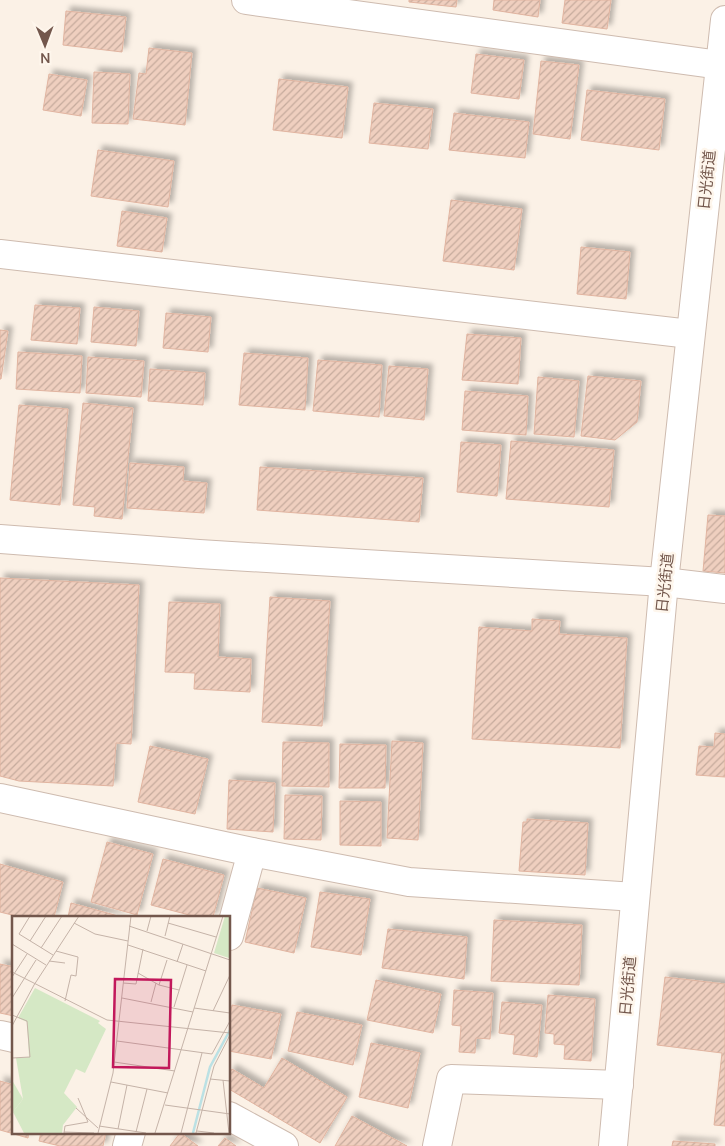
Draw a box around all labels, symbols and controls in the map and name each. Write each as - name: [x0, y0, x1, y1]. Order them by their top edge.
- north arrow: [20, 20, 70, 70]
- text: N: [40, 49, 50, 68]
- street label: 日光街道: [693, 149, 720, 211]
- street label: 日光街道: [651, 552, 678, 614]
- inset map: [12, 916, 230, 1134]
- street label: 日光街道: [614, 955, 641, 1017]

